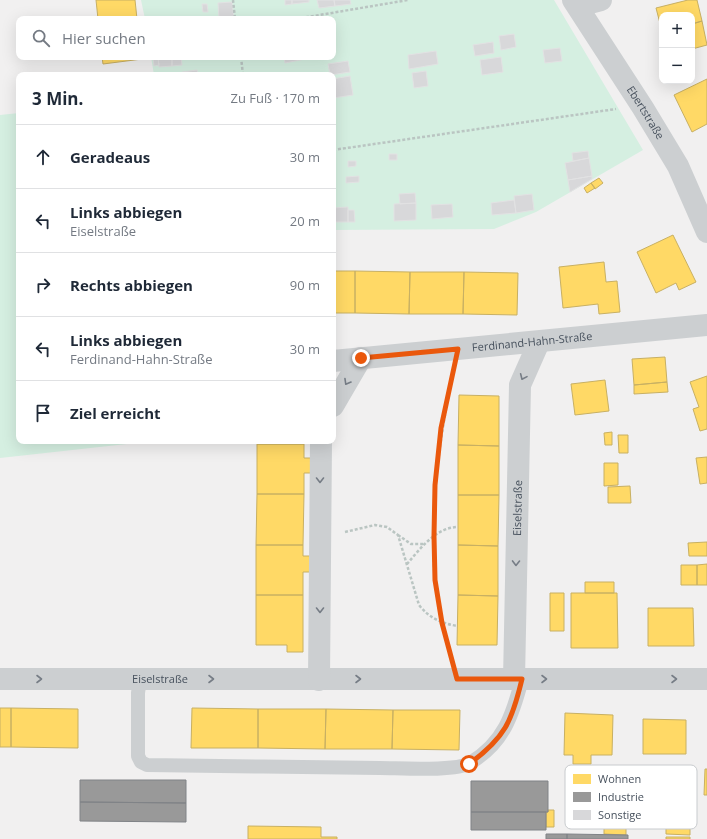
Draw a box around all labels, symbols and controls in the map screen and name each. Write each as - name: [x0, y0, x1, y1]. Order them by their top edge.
- map controls: [659, 12, 695, 84]
- button: +: [659, 12, 695, 48]
- search box: [16, 16, 336, 60]
- icon: search: [30, 27, 52, 49]
- text: Hier suchen: [62, 28, 146, 48]
- button: −: [659, 48, 695, 84]
- street label: Ebertstraße: [624, 83, 668, 142]
- text: 3 Min.: [32, 87, 83, 110]
- text: Zu Fuß · 170 m: [231, 89, 320, 107]
- icon: ahead: [32, 146, 54, 168]
- text: Geradeaus: [70, 147, 150, 167]
- text: 30 m: [290, 148, 320, 166]
- text: Links abbiegen: [70, 202, 182, 222]
- icon: left: [32, 210, 54, 232]
- text: 20 m: [290, 212, 320, 230]
- text: Eiselstraße: [70, 222, 136, 240]
- icon: right: [32, 274, 54, 296]
- text: Rechts abbiegen: [70, 275, 193, 295]
- text: 90 m: [290, 276, 320, 294]
- street label: Ferdinand-Hahn-Straße: [471, 328, 593, 355]
- text: Links abbiegen: [70, 330, 182, 350]
- icon: left: [32, 338, 54, 360]
- text: 30 m: [290, 340, 320, 358]
- route end: [352, 349, 370, 367]
- text: Ferdinand-Hahn-Straße: [70, 350, 213, 368]
- one-way arrow: [520, 373, 528, 381]
- one-way arrow: [344, 378, 351, 385]
- icon: arrive: [32, 402, 54, 424]
- text: Ziel erreicht: [70, 403, 161, 423]
- one-way arrow: [316, 477, 324, 483]
- street label: Eiselstraße: [509, 480, 525, 536]
- one-way arrow: [512, 560, 520, 566]
- one-way arrow: [316, 607, 324, 613]
- street label: Eiselstraße: [132, 671, 188, 686]
- one-way arrow: [36, 675, 42, 683]
- one-way arrow: [208, 675, 214, 683]
- one-way arrow: [355, 675, 361, 683]
- one-way arrow: [541, 675, 547, 683]
- one-way arrow: [671, 675, 677, 683]
- route start: [460, 755, 478, 773]
- legend: [565, 765, 697, 829]
- text: Wohnen: [598, 771, 641, 786]
- text: Industrie: [598, 789, 644, 804]
- text: Sonstige: [598, 807, 641, 822]

